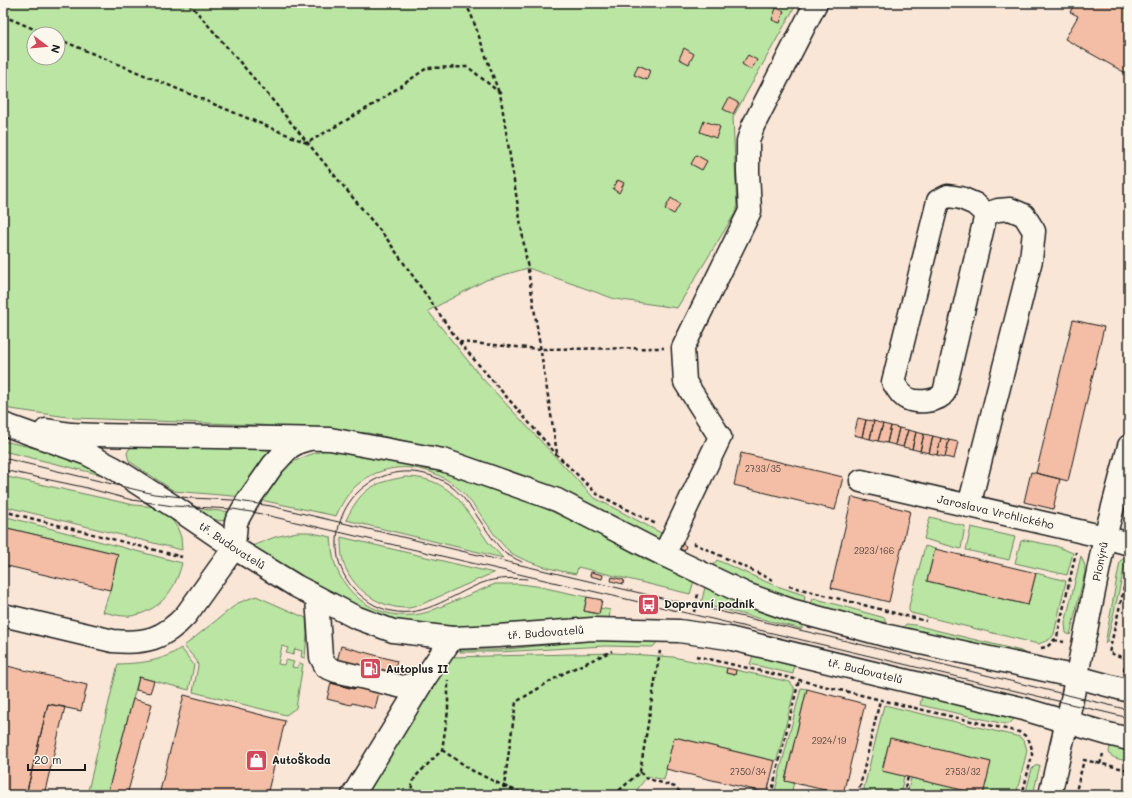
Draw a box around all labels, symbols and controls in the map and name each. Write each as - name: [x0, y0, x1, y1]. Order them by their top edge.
- north arrow: [26, 26, 66, 66]
- text: N: [48, 43, 64, 55]
- house number: 2733/35: [745, 463, 781, 474]
- street label: Jaroslava Vrchlického: [936, 491, 1056, 532]
- street label: tř. Budovatelů: [196, 518, 268, 572]
- street label: Pionýrů: [1088, 540, 1111, 582]
- house number: 2923/166: [854, 545, 894, 556]
- bus stop icon: Dopravní podnik: [635, 591, 661, 617]
- place label: Dopravní podnik: [664, 596, 755, 611]
- street label: tř. Budovatelů: [507, 622, 584, 642]
- street label: tř. Budovatelů: [826, 654, 904, 687]
- fuel station icon: Autoplus II: [357, 656, 383, 682]
- place label: Autoplus II: [386, 661, 449, 676]
- house number: 2924/19: [812, 735, 847, 746]
- scale bar: [28, 746, 85, 772]
- shop icon: AutoŠkoda: [243, 747, 269, 773]
- text: 20 m: [34, 751, 62, 767]
- place label: AutoŠkoda: [272, 752, 331, 767]
- house number: 2750/34: [730, 766, 767, 777]
- house number: 2753/32: [945, 766, 981, 777]

